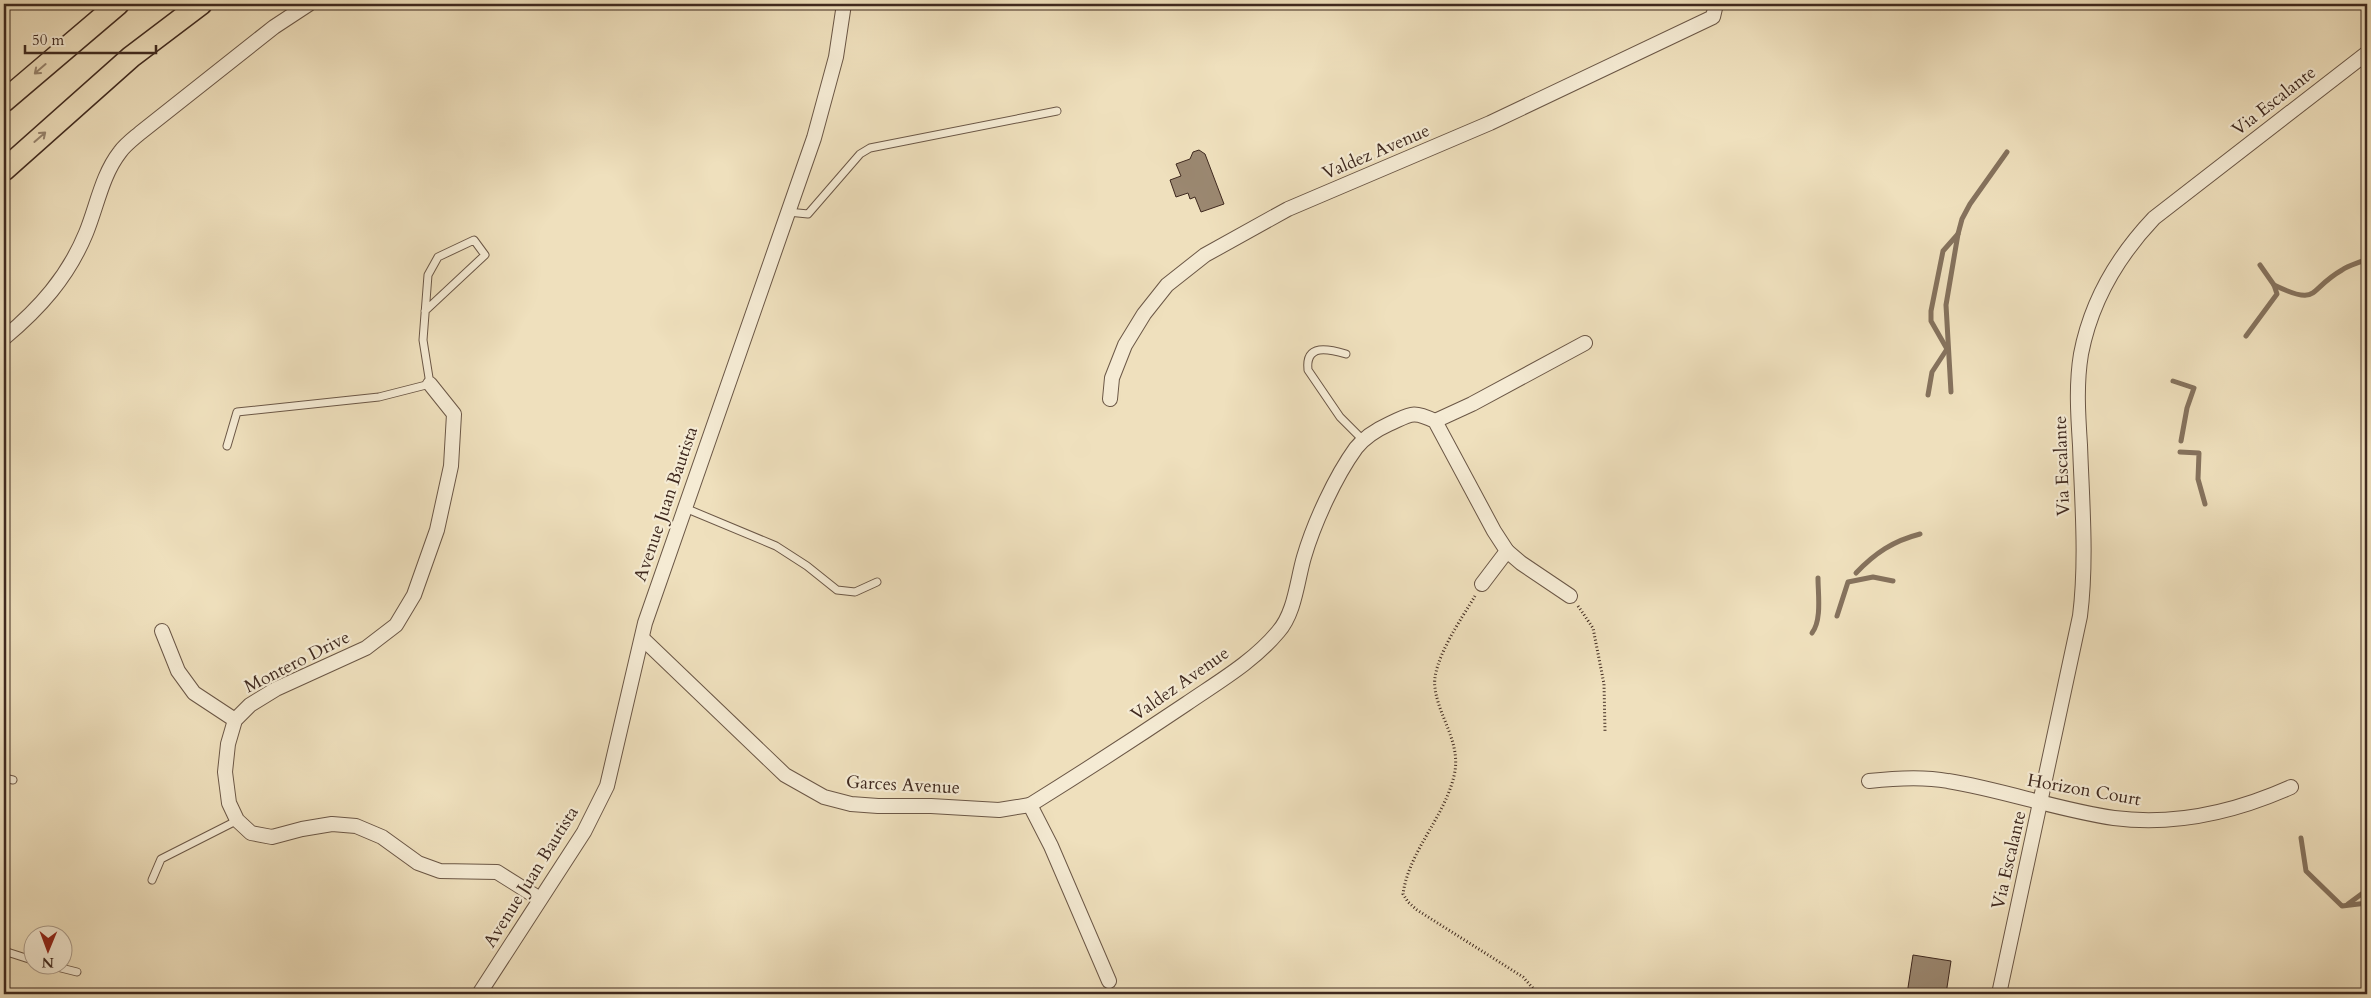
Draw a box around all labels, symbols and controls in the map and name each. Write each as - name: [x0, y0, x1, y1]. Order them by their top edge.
- scale bar: [25, 22, 156, 54]
- text: 50 m: [32, 30, 64, 50]
- street label: Via Escalante: [2227, 60, 2321, 142]
- one-way arrow: [34, 63, 47, 75]
- street label: Valdez Avenue: [1318, 118, 1434, 186]
- one-way arrow: [33, 132, 46, 143]
- street label: Via Escalante: [2048, 415, 2076, 517]
- street label: Avenue Juan Bautista: [628, 423, 704, 585]
- street label: Montero Drive: [240, 625, 354, 699]
- street label: Valdez Avenue: [1126, 641, 1234, 727]
- street label: Horizon Court: [2025, 768, 2143, 812]
- street label: Garces Avenue: [845, 770, 961, 800]
- street label: Avenue Juan Bautista: [477, 801, 585, 952]
- street label: Via Escalante: [1986, 808, 2032, 912]
- north arrow: [22, 926, 72, 976]
- text: N: [42, 953, 54, 972]

